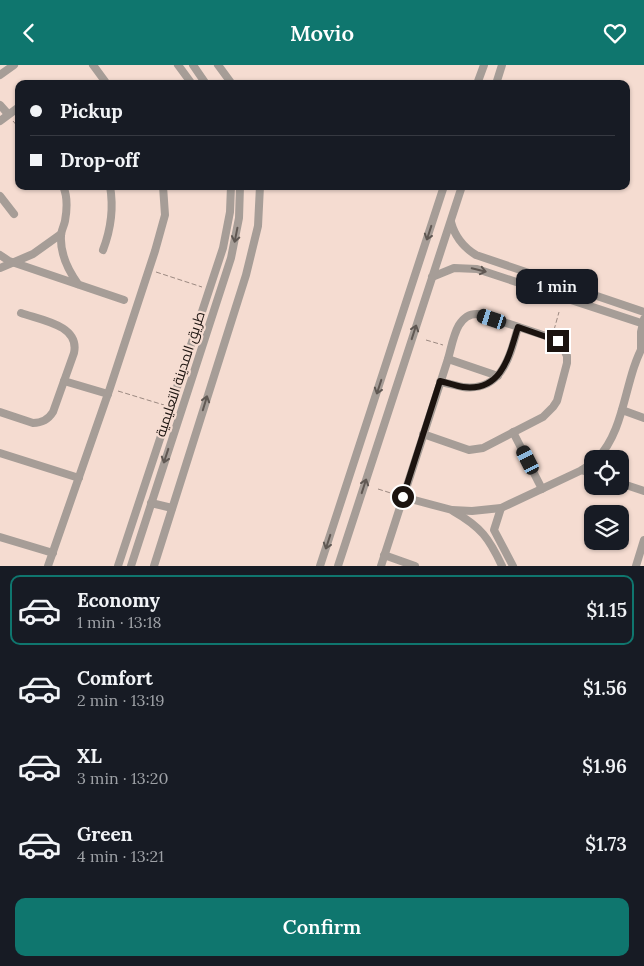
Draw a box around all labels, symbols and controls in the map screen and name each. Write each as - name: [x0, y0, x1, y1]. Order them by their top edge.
- icon: back: [15, 19, 43, 47]
- text: Movio: [290, 19, 354, 47]
- icon: heart: [601, 19, 629, 47]
- text: Pickup: [60, 99, 123, 123]
- text: Drop-off: [60, 148, 139, 172]
- one-way arrow: [424, 224, 433, 240]
- one-way arrow: [231, 226, 241, 242]
- one-way arrow: [471, 266, 487, 275]
- callout: 1 min: [517, 269, 599, 303]
- text: 1 min: [537, 276, 577, 296]
- car: [475, 307, 508, 331]
- street label: طريق المدينة التعليمية: [151, 309, 209, 439]
- one-way arrow: [410, 324, 420, 340]
- route end: [547, 330, 569, 352]
- one-way arrow: [373, 379, 383, 395]
- one-way arrow: [200, 395, 210, 411]
- car: [514, 443, 541, 477]
- one-way arrow: [161, 448, 171, 464]
- map controls: [584, 450, 629, 550]
- button: locate: [584, 450, 629, 495]
- one-way arrow: [360, 479, 370, 495]
- route start: [392, 486, 414, 508]
- button: layers: [584, 505, 629, 550]
- one-way arrow: [323, 533, 333, 549]
- icon: car: [17, 588, 62, 633]
- text: Economy: [77, 588, 160, 612]
- text: $1.15: [587, 598, 627, 622]
- text: 1 min · 13:18: [77, 612, 162, 632]
- icon: car: [17, 666, 62, 711]
- text: Comfort: [77, 666, 153, 690]
- text: $1.56: [583, 676, 627, 700]
- text: 2 min · 13:19: [77, 690, 165, 710]
- icon: car: [17, 744, 62, 789]
- text: XL: [77, 744, 102, 768]
- text: $1.96: [582, 754, 627, 778]
- text: 3 min · 13:20: [77, 768, 168, 788]
- icon: car: [17, 822, 62, 867]
- text: Green: [77, 822, 133, 846]
- text: $1.73: [585, 832, 627, 856]
- text: 4 min · 13:21: [77, 846, 164, 866]
- button: Confirm: [15, 898, 629, 956]

